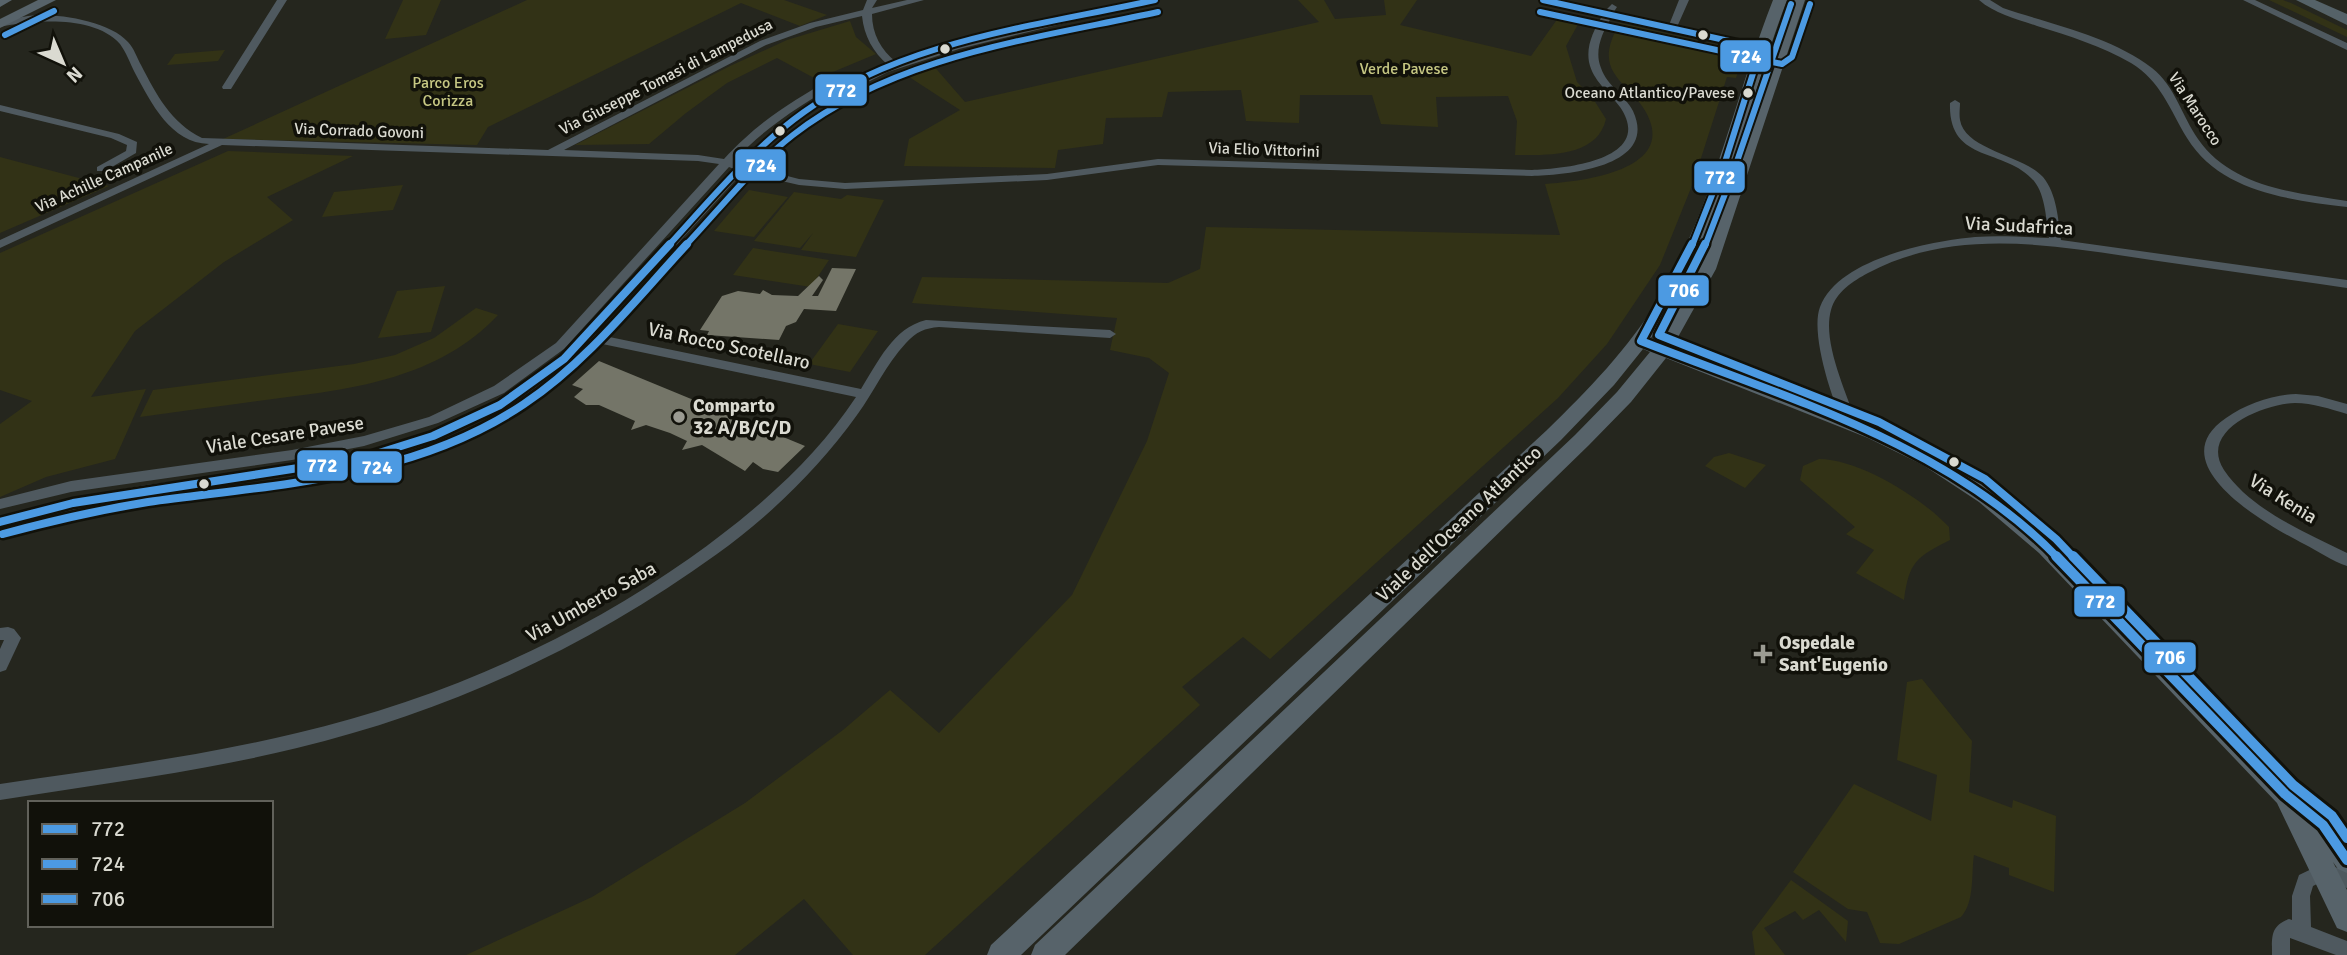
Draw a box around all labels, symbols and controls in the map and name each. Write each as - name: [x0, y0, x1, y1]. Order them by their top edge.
- street label: Via Giuseppe Tomasi di Lampedusa: [556, 14, 776, 140]
- north arrow: [28, 28, 98, 98]
- unlabelled marker: [1696, 28, 1710, 42]
- line badge: 724: [1719, 39, 1772, 73]
- unlabelled marker: [938, 42, 952, 56]
- text: 724: [1731, 45, 1761, 69]
- park label: Verde Pavese: [1360, 59, 1448, 79]
- text: N: [61, 61, 87, 88]
- street label: Via Marocco: [2164, 69, 2226, 149]
- park label: Parco Eros Corizza: [412, 73, 484, 111]
- line badge: 772: [814, 73, 868, 107]
- text: 772: [826, 79, 856, 103]
- place label: Oceano Atlantico/Pavese: [1564, 83, 1735, 103]
- marker: Oceano Atlantico/Pavese: [1741, 86, 1755, 100]
- street label: Via Corrado Govoni: [294, 119, 424, 143]
- unlabelled marker: [773, 124, 787, 138]
- street label: Via Elio Vittorini: [1208, 138, 1320, 162]
- street label: Via Achille Campanile: [32, 139, 176, 217]
- line badge: 724: [734, 148, 787, 182]
- text: 724: [746, 154, 776, 178]
- line badge: 772: [1693, 160, 1746, 194]
- text: 772: [1705, 166, 1735, 190]
- street label: Via Sudafrica: [1964, 211, 2074, 241]
- line badge: 706: [1657, 274, 1710, 307]
- text: 706: [1669, 279, 1699, 303]
- street label: Via Rocco Scotellaro: [646, 317, 812, 375]
- place label: Comparto 32 A/B/C/D: [693, 394, 791, 440]
- marker: Comparto 32 A/B/C/D: [671, 409, 687, 425]
- street label: Viale Cesare Pavese: [204, 411, 366, 459]
- street label: Viale dell'Oceano Atlantico: [1371, 441, 1547, 607]
- line badge: 772: [296, 449, 349, 482]
- line badge: 724: [350, 450, 403, 484]
- text: 772: [307, 454, 337, 478]
- unlabelled marker: [1947, 455, 1961, 469]
- text: 724: [362, 456, 392, 480]
- street label: Via Kenia: [2245, 469, 2321, 529]
- unlabelled marker: [197, 477, 211, 491]
- street label: Via Umberto Saba: [522, 556, 660, 648]
- line badge: 772: [2073, 585, 2126, 618]
- text: 772: [2085, 590, 2115, 614]
- place label: Ospedale Sant'Eugenio: [1779, 631, 1888, 677]
- line badge: 706: [2143, 641, 2197, 674]
- marker: Ospedale Sant'Eugenio: [1753, 644, 1773, 664]
- text: 706: [2155, 646, 2185, 670]
- legend: [28, 801, 273, 927]
- text: 772: [91, 816, 125, 842]
- text: 724: [91, 851, 125, 877]
- text: 706: [91, 886, 125, 912]

